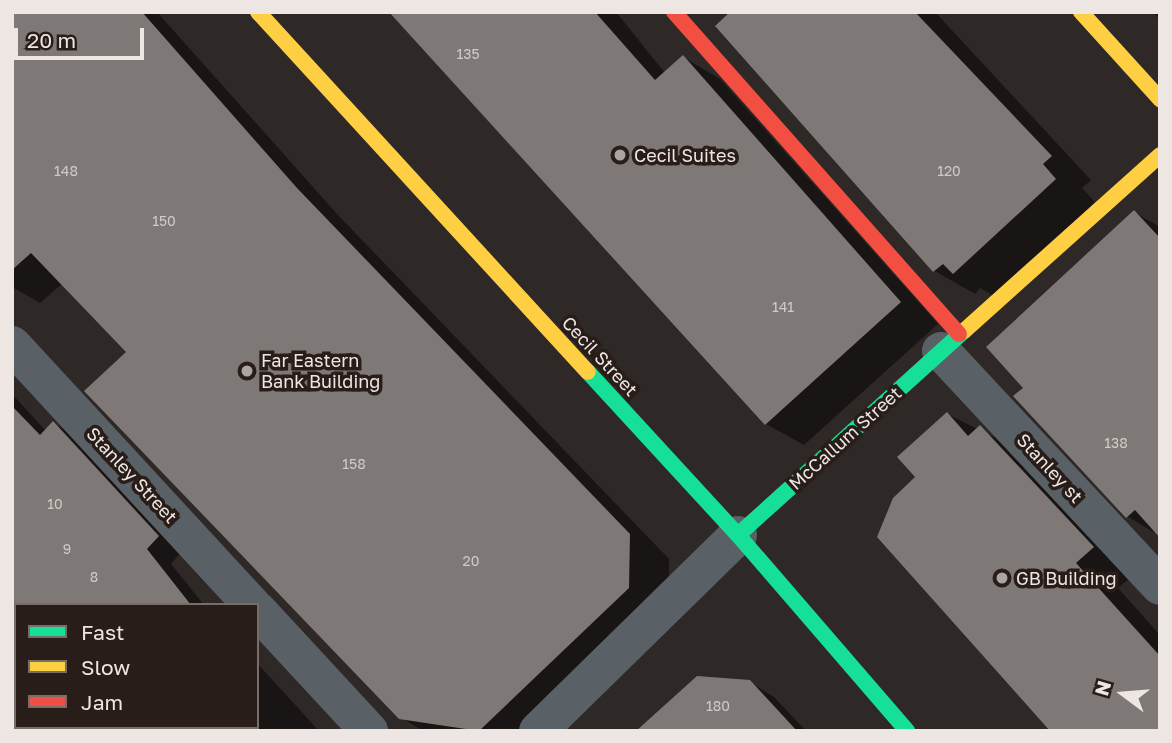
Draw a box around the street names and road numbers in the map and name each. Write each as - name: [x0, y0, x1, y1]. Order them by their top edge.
- street label: Cecil Street: [558, 312, 642, 400]
- street label: McCallum Street: [784, 382, 906, 494]
- street label: Stanley Street: [82, 423, 182, 527]
- street label: Stanley st: [1013, 429, 1087, 507]

